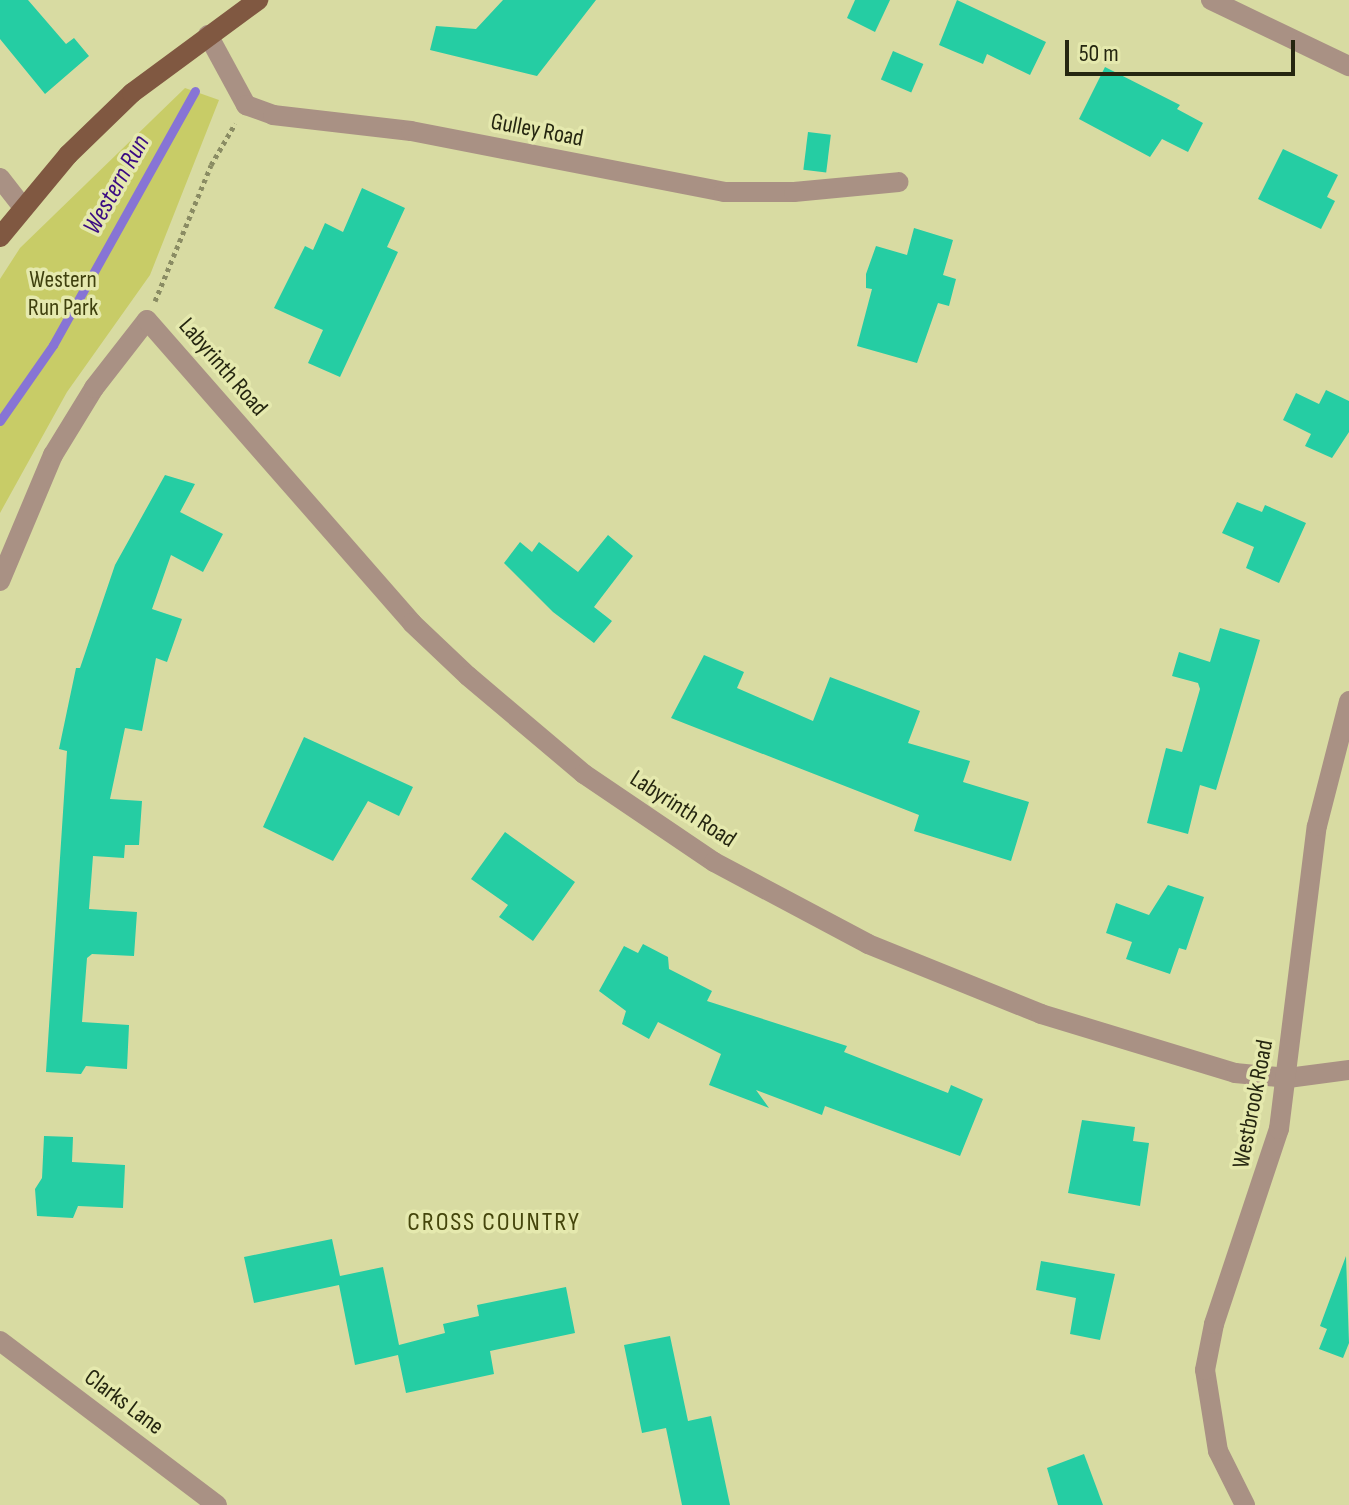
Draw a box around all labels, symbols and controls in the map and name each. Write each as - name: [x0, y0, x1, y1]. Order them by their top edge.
- scale bar: [1069, 24, 1299, 74]
- text: 50 m: [1079, 39, 1119, 68]
- street label: Gulley Road: [488, 107, 586, 153]
- water label: Western Run: [77, 130, 157, 240]
- park label: Western Run Park: [28, 266, 98, 322]
- street label: Labyrinth Road: [173, 312, 273, 422]
- street label: Labyrinth Road: [625, 764, 741, 854]
- street label: Westbrook Road: [1226, 1037, 1280, 1171]
- district label: CROSS COUNTRY: [407, 1207, 581, 1239]
- street label: Clarks Lane: [79, 1363, 169, 1441]

